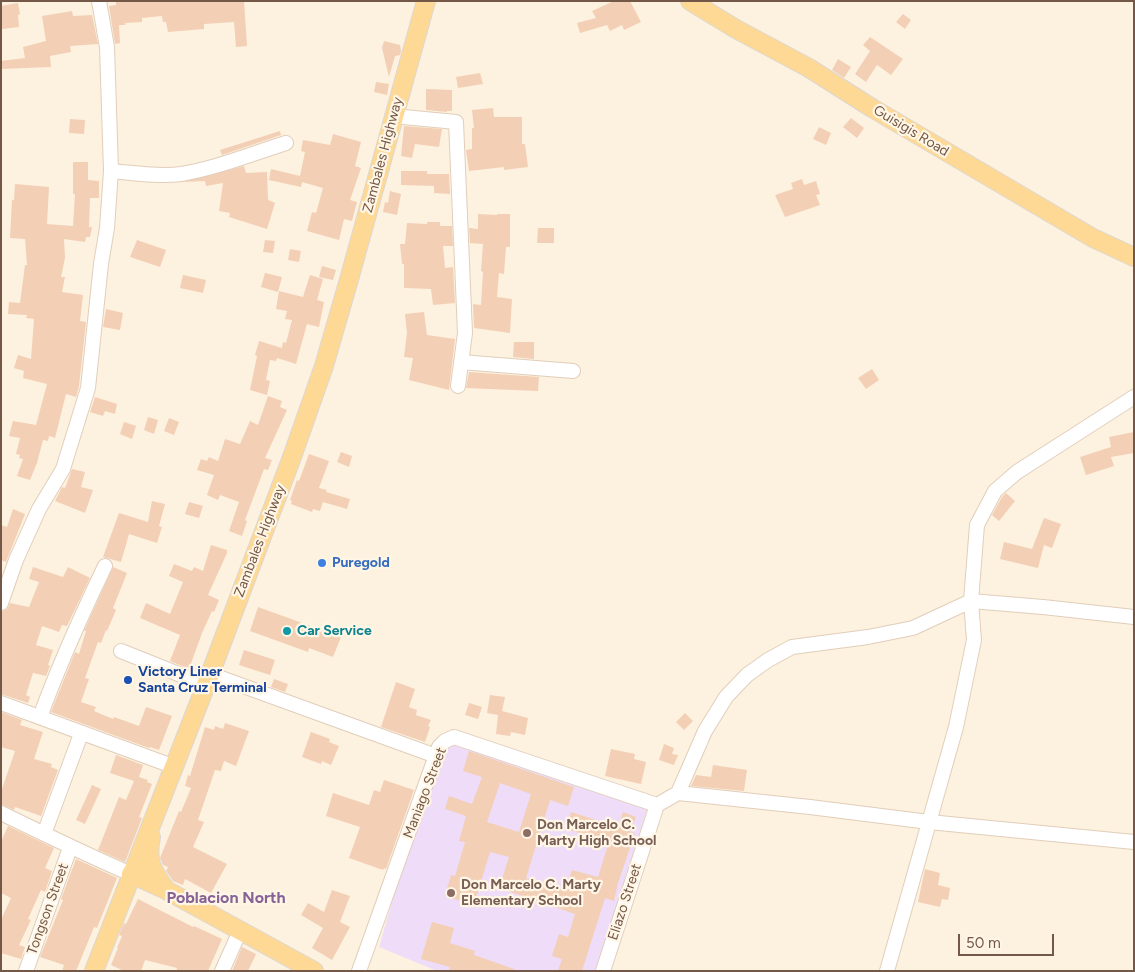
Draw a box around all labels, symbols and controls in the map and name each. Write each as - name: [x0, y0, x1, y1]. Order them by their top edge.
- street label: Zambales Highway: [359, 95, 407, 215]
- street label: Guisigis Road: [870, 102, 952, 160]
- street label: Zambales Highway: [231, 482, 289, 600]
- place label: Puregold: [332, 555, 390, 571]
- marker: Puregold: [316, 557, 328, 569]
- place label: Car Service: [297, 623, 372, 639]
- marker: Car Service: [281, 625, 293, 637]
- place label: Victory Liner Santa Cruz Terminal: [138, 664, 267, 696]
- marker: Victory Liner Santa Cruz Terminal: [122, 674, 134, 686]
- street label: Maniago Street: [400, 745, 450, 841]
- place label: Don Marcelo C. Marty High School: [537, 817, 657, 850]
- marker: Don Marcelo C. Marty High School: [521, 827, 533, 839]
- street label: Tongson Street: [24, 861, 72, 957]
- street label: Eliazo Street: [605, 862, 645, 942]
- place label: Don Marcelo C. Marty Elementary School: [461, 877, 601, 910]
- marker: Don Marcelo C. Marty Elementary School: [445, 887, 457, 899]
- district label: Poblacion North: [166, 888, 286, 908]
- scale bar: [960, 924, 1056, 956]
- text: 50 m: [966, 934, 1001, 952]

